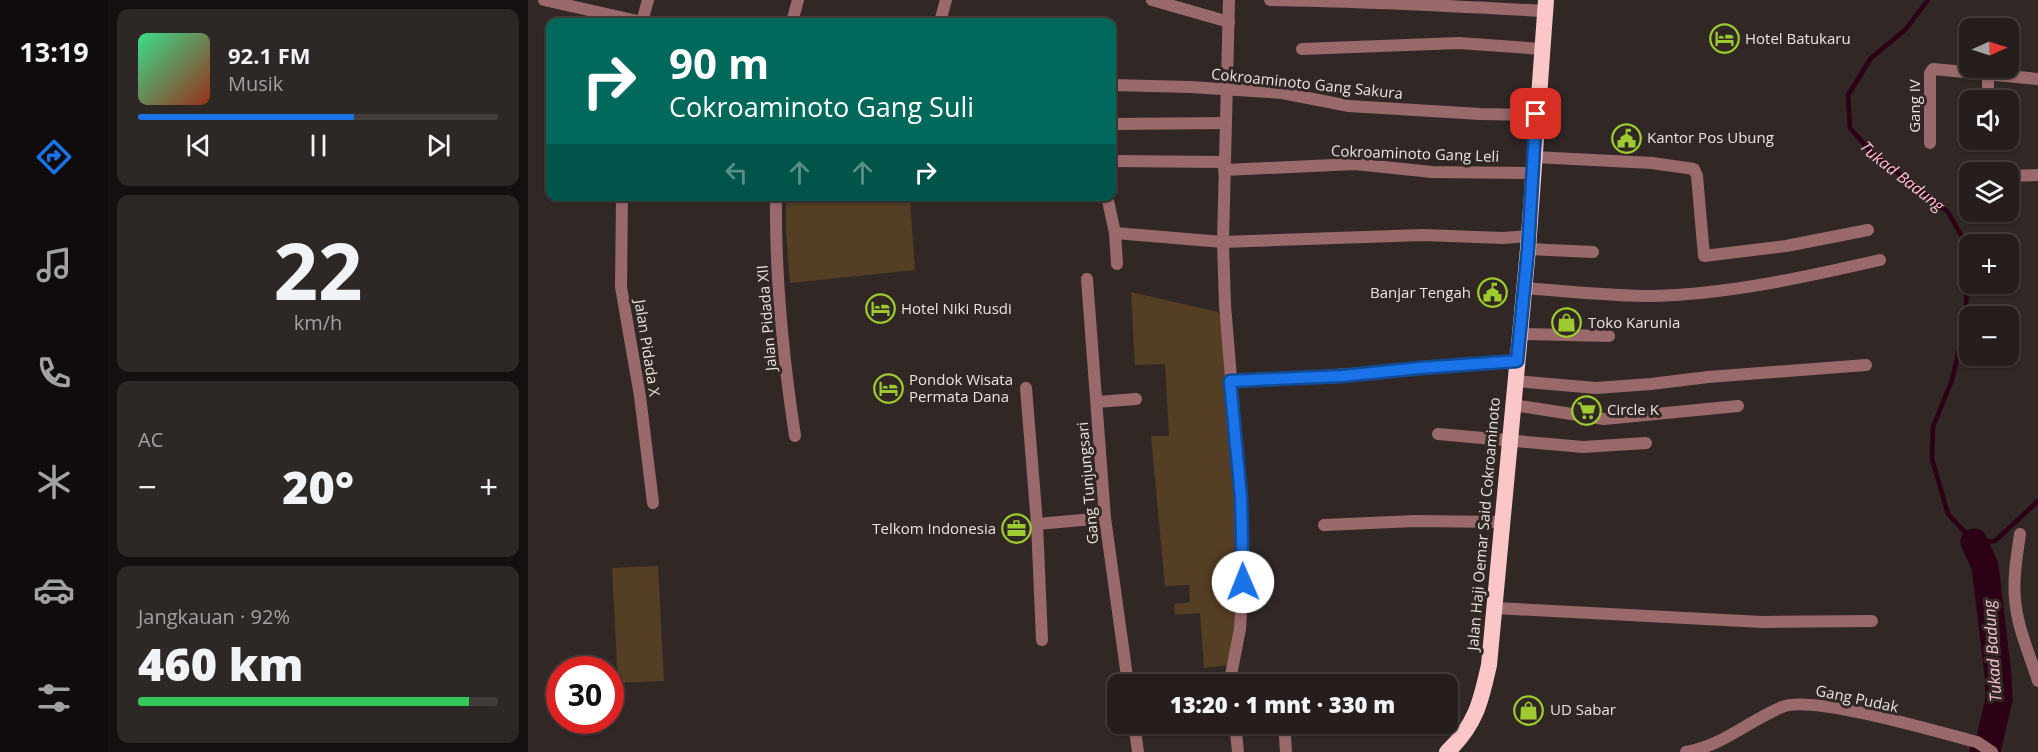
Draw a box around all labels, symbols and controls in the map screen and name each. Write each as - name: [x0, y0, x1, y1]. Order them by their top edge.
- north arrow: [1959, 18, 2019, 78]
- map controls: [1959, 18, 2019, 366]
- hotel icon: Hotel Batukaru: [1708, 23, 1740, 55]
- place label: Hotel Batukaru: [1745, 28, 1851, 48]
- text: 13:19: [19, 33, 89, 70]
- text: 90 m: [669, 34, 769, 91]
- text: 92.1 FM: [228, 40, 311, 70]
- icon: right: [570, 42, 648, 120]
- street label: Cokroaminoto Gang Sakura: [1210, 63, 1404, 103]
- text: Musik: [228, 70, 283, 97]
- street label: Gang IV: [1904, 79, 1924, 133]
- text: Cokroaminoto Gang Suli: [669, 88, 974, 125]
- pin: [1510, 88, 1561, 139]
- button: sound: [1959, 90, 2019, 150]
- icon: arrive: [1519, 97, 1552, 130]
- public building icon: Kantor Pos Ubung: [1610, 122, 1642, 154]
- place label: Kantor Pos Ubung: [1647, 127, 1774, 147]
- icon: previous: [182, 129, 215, 162]
- icon: pause: [302, 129, 335, 162]
- icon: next: [422, 129, 455, 162]
- icon: directions: [33, 136, 75, 178]
- water label: Tukad Badung: [1855, 136, 1950, 217]
- street label: Cokroaminoto Gang Leli: [1331, 140, 1499, 166]
- icon: left: [720, 156, 753, 189]
- icon: ahead: [783, 156, 816, 189]
- icon: ahead: [846, 156, 879, 189]
- icon: right: [909, 156, 942, 189]
- button: layers: [1959, 162, 2019, 222]
- text: 22: [273, 217, 363, 323]
- button: +: [1959, 234, 2019, 294]
- icon: music: [33, 244, 75, 286]
- street label: Jalan Pidada XII: [751, 264, 781, 374]
- public building icon: Banjar Tengah: [1476, 277, 1508, 309]
- place label: Banjar Tengah: [1370, 282, 1471, 302]
- hotel icon: Hotel Niki Rusdi: [864, 293, 896, 325]
- street label: Jalan Pidada X: [630, 296, 666, 398]
- place label: Hotel Niki Rusdi: [901, 298, 1012, 318]
- button: −: [1959, 306, 2019, 366]
- shop icon: Toko Karunia: [1551, 307, 1583, 339]
- text: km/h: [294, 309, 342, 336]
- place label: Toko Karunia: [1588, 312, 1680, 332]
- icon: phone: [33, 352, 75, 394]
- place label: Pondok Wisata Permata Dana: [909, 369, 1013, 406]
- hotel icon: Pondok Wisata Permata Dana: [872, 373, 904, 405]
- supermarket icon: Circle K: [1570, 394, 1602, 426]
- street label: Jalan Haji Oemar Said Cokroaminoto: [1462, 396, 1504, 653]
- place label: Circle K: [1607, 399, 1660, 419]
- street label: Gang Tunjungsari: [1072, 421, 1102, 545]
- text: AC: [138, 426, 163, 453]
- text: 20°: [282, 456, 354, 517]
- icon: climate: [33, 461, 75, 503]
- text: −: [138, 464, 157, 509]
- text: +: [479, 464, 498, 509]
- office icon: Telkom Indonesia: [1001, 513, 1033, 545]
- place label: Telkom Indonesia: [872, 518, 996, 538]
- position arrow: [1211, 550, 1275, 614]
- icon: car: [33, 569, 75, 611]
- water label: Tukad Badung: [1977, 599, 2007, 703]
- text: Jangkauan · 92%: [138, 603, 290, 630]
- text: 460 km: [138, 633, 303, 694]
- speed limit sign: 30: [546, 656, 624, 734]
- icon: filters: [33, 677, 75, 719]
- street label: Gang Pudak: [1814, 679, 1901, 717]
- text: 13:20 · 1 mnt · 330 m: [1170, 689, 1395, 719]
- shop icon: UD Sabar: [1513, 694, 1545, 726]
- place label: UD Sabar: [1550, 699, 1616, 719]

